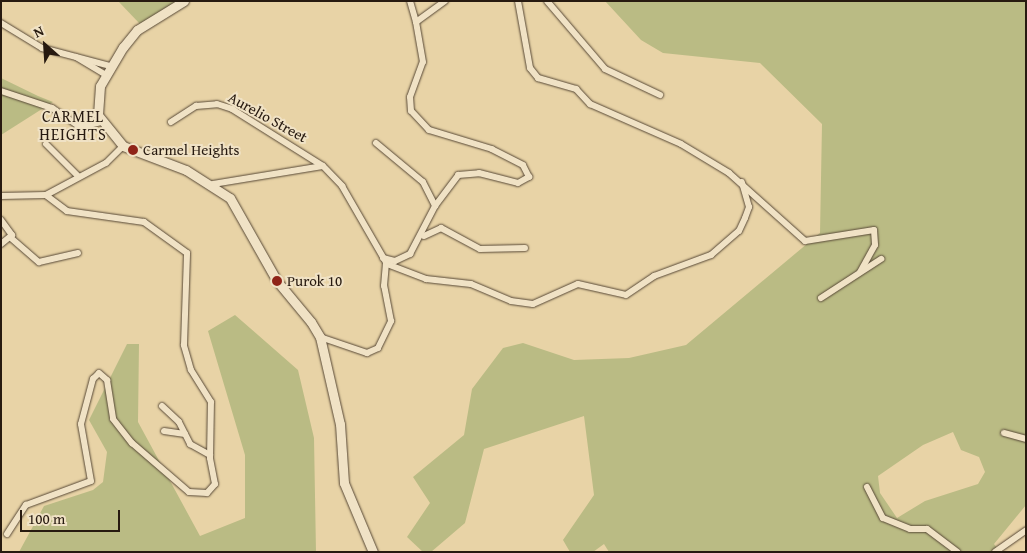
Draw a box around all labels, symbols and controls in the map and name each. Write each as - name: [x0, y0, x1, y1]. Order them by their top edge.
- north arrow: [20, 20, 70, 70]
- text: N: [30, 20, 47, 43]
- street label: Aurelio Street: [225, 88, 311, 146]
- district label: CARMEL HEIGHTS: [38, 106, 108, 144]
- place label: Carmel Heights: [143, 141, 240, 159]
- marker: Carmel Heights: [127, 144, 139, 156]
- place label: Purok 10: [287, 272, 342, 290]
- marker: Purok 10: [271, 275, 283, 287]
- scale bar: [22, 500, 122, 532]
- text: 100 m: [28, 508, 65, 529]

